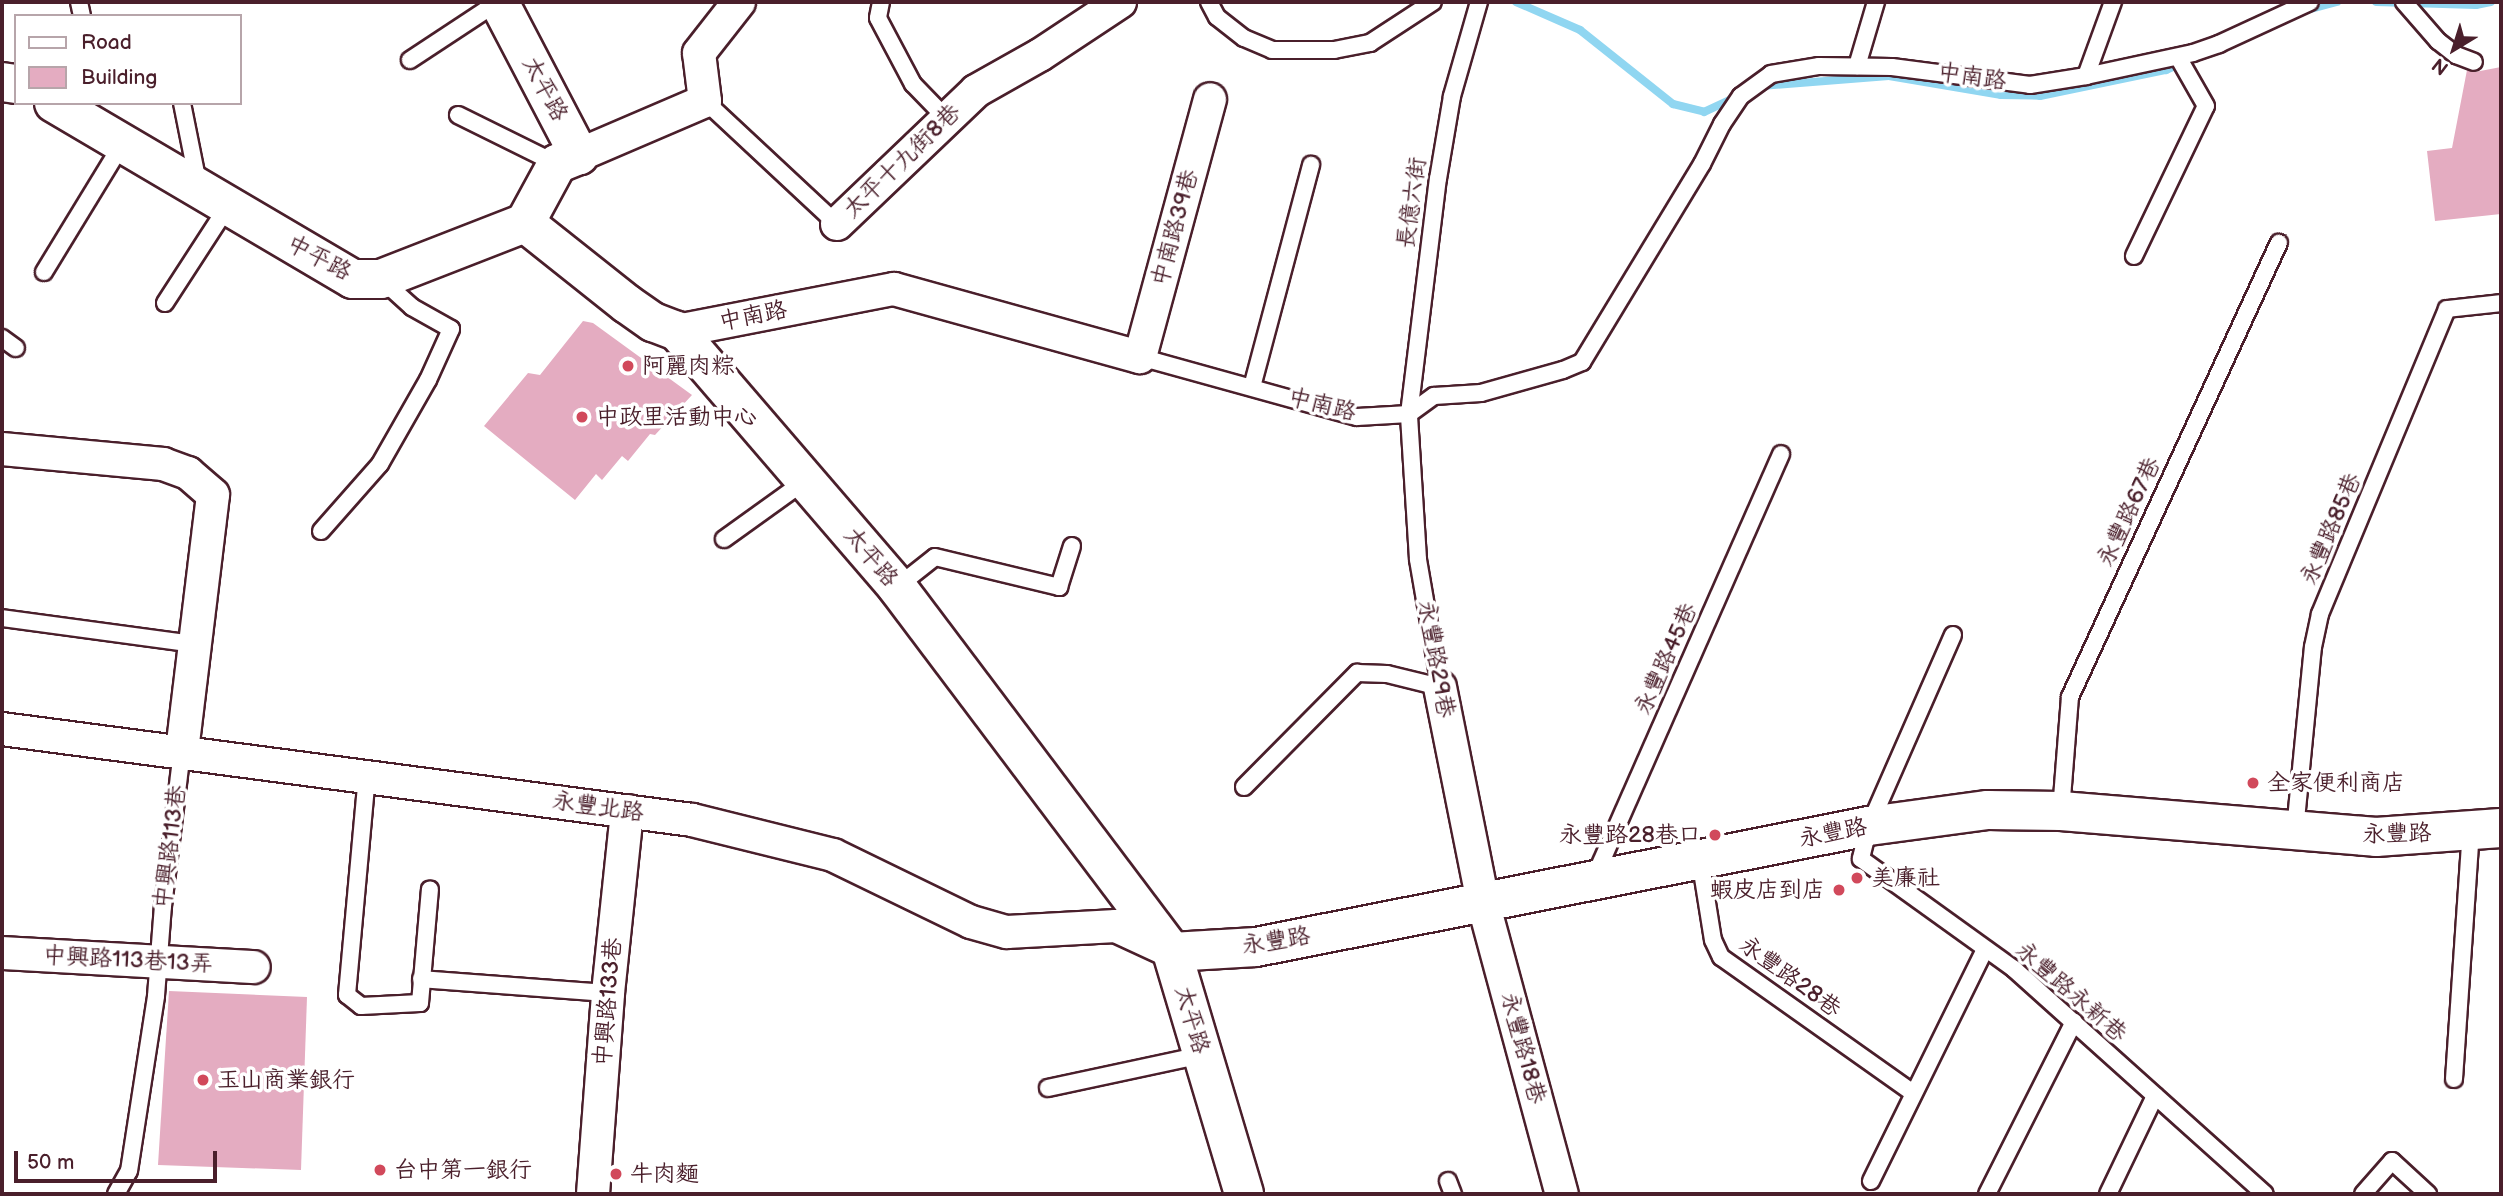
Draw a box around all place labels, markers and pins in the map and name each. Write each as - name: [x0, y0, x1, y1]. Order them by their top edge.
- place label: 阿麗肉粽: [642, 352, 734, 380]
- marker: 阿麗肉粽: [620, 358, 636, 374]
- place label: 中政里活動中心: [596, 403, 757, 431]
- marker: 中政里活動中心: [574, 409, 590, 425]
- place label: 全家便利商店: [2267, 769, 2405, 797]
- marker: 全家便利商店: [2245, 775, 2261, 791]
- place label: 永豐路28巷口: [1559, 821, 1701, 849]
- marker: 永豐路28巷口: [1707, 827, 1723, 843]
- place label: 美廉社: [1871, 864, 1940, 892]
- marker: 美廉社: [1849, 870, 1865, 886]
- place label: 蝦皮店到店: [1710, 876, 1825, 904]
- marker: 蝦皮店到店: [1831, 882, 1847, 898]
- place label: 玉山商業銀行: [217, 1066, 355, 1094]
- marker: 玉山商業銀行: [195, 1072, 211, 1088]
- place label: 台中第一銀行: [394, 1156, 532, 1184]
- place label: 牛肉麵: [630, 1160, 699, 1188]
- marker: 台中第一銀行: [372, 1162, 388, 1178]
- marker: 牛肉麵: [608, 1166, 624, 1182]

